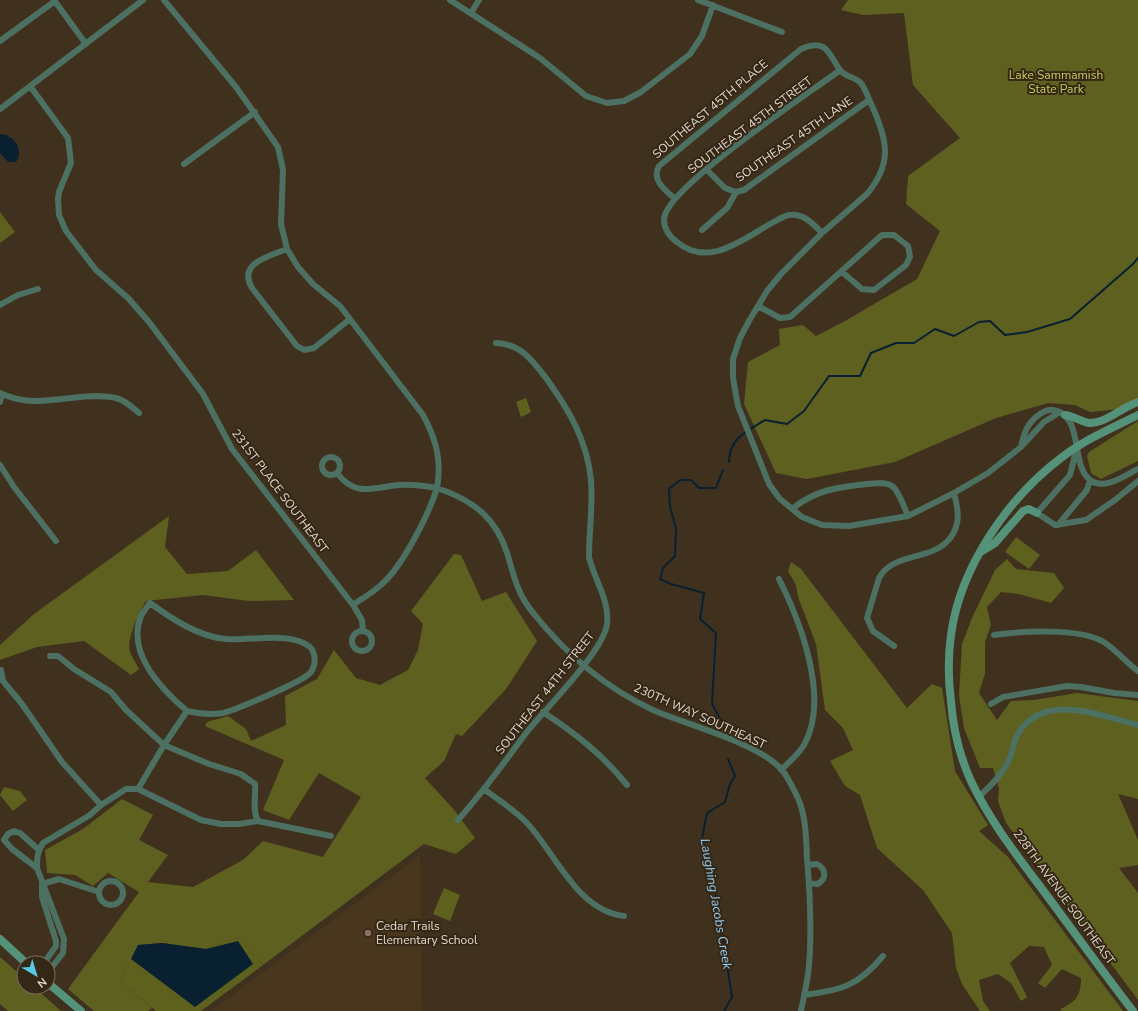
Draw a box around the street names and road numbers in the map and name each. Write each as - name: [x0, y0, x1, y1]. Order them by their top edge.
- street label: SOUTHEAST 45TH PLACE: [649, 56, 771, 162]
- street label: SOUTHEAST 45TH STREET: [684, 72, 816, 177]
- street label: SOUTHEAST 45TH LANE: [732, 92, 856, 186]
- street label: 231ST PLACE SOUTHEAST: [228, 426, 332, 557]
- street label: SOUTHEAST 44TH STREET: [492, 628, 599, 758]
- street label: 230TH WAY SOUTHEAST: [631, 680, 769, 753]
- street label: 228TH AVENUE SOUTHEAST: [1009, 826, 1119, 969]

